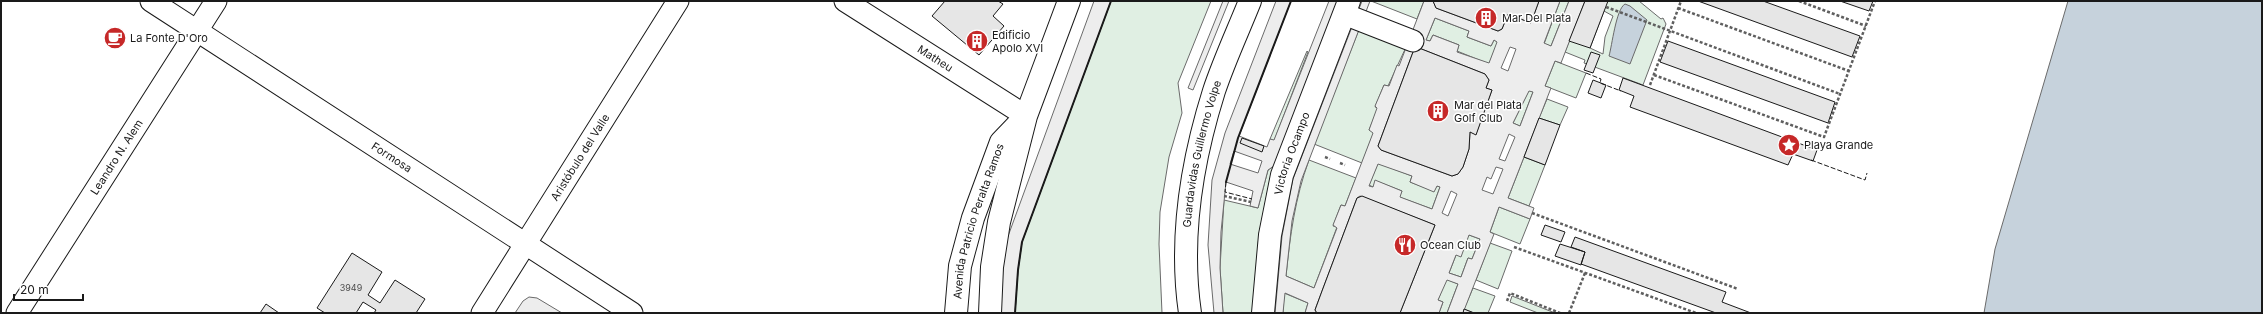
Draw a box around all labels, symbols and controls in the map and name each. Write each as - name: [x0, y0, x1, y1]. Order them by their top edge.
- building icon: Mar Del Plata: [1473, 5, 1499, 31]
- place label: Mar Del Plata: [1502, 11, 1571, 25]
- cafe icon: La Fonte D'Oro: [102, 25, 128, 51]
- building icon: Edificio Apolo XVI: [964, 28, 990, 54]
- place label: Edificio Apolo XVI: [992, 28, 1043, 55]
- place label: La Fonte D'Oro: [130, 31, 208, 45]
- street label: Matheu: [915, 42, 956, 75]
- street label: Guardavidas Guillermo Volpe: [1180, 78, 1224, 228]
- building icon: Mar del Plata Golf Club: [1425, 98, 1451, 124]
- place label: Mar del Plata Golf Club: [1454, 98, 1522, 125]
- street label: Victoria Ocampo: [1271, 110, 1313, 196]
- street label: Aristóbulo del Valle: [547, 111, 612, 203]
- street label: Leandro N. Alem: [87, 117, 146, 197]
- place icon: Playa Grande: [1776, 132, 1802, 158]
- place label: Playa Grande: [1804, 138, 1873, 152]
- street label: Formosa: [369, 139, 415, 175]
- street label: Avenida Patricio Peralta Ramos: [950, 141, 1007, 300]
- restaurant icon: Ocean Club: [1392, 232, 1418, 258]
- place label: Ocean Club: [1420, 238, 1481, 252]
- scale bar: [14, 276, 83, 302]
- text: 20 m: [20, 282, 49, 297]
- house number: 3949: [340, 282, 363, 293]

